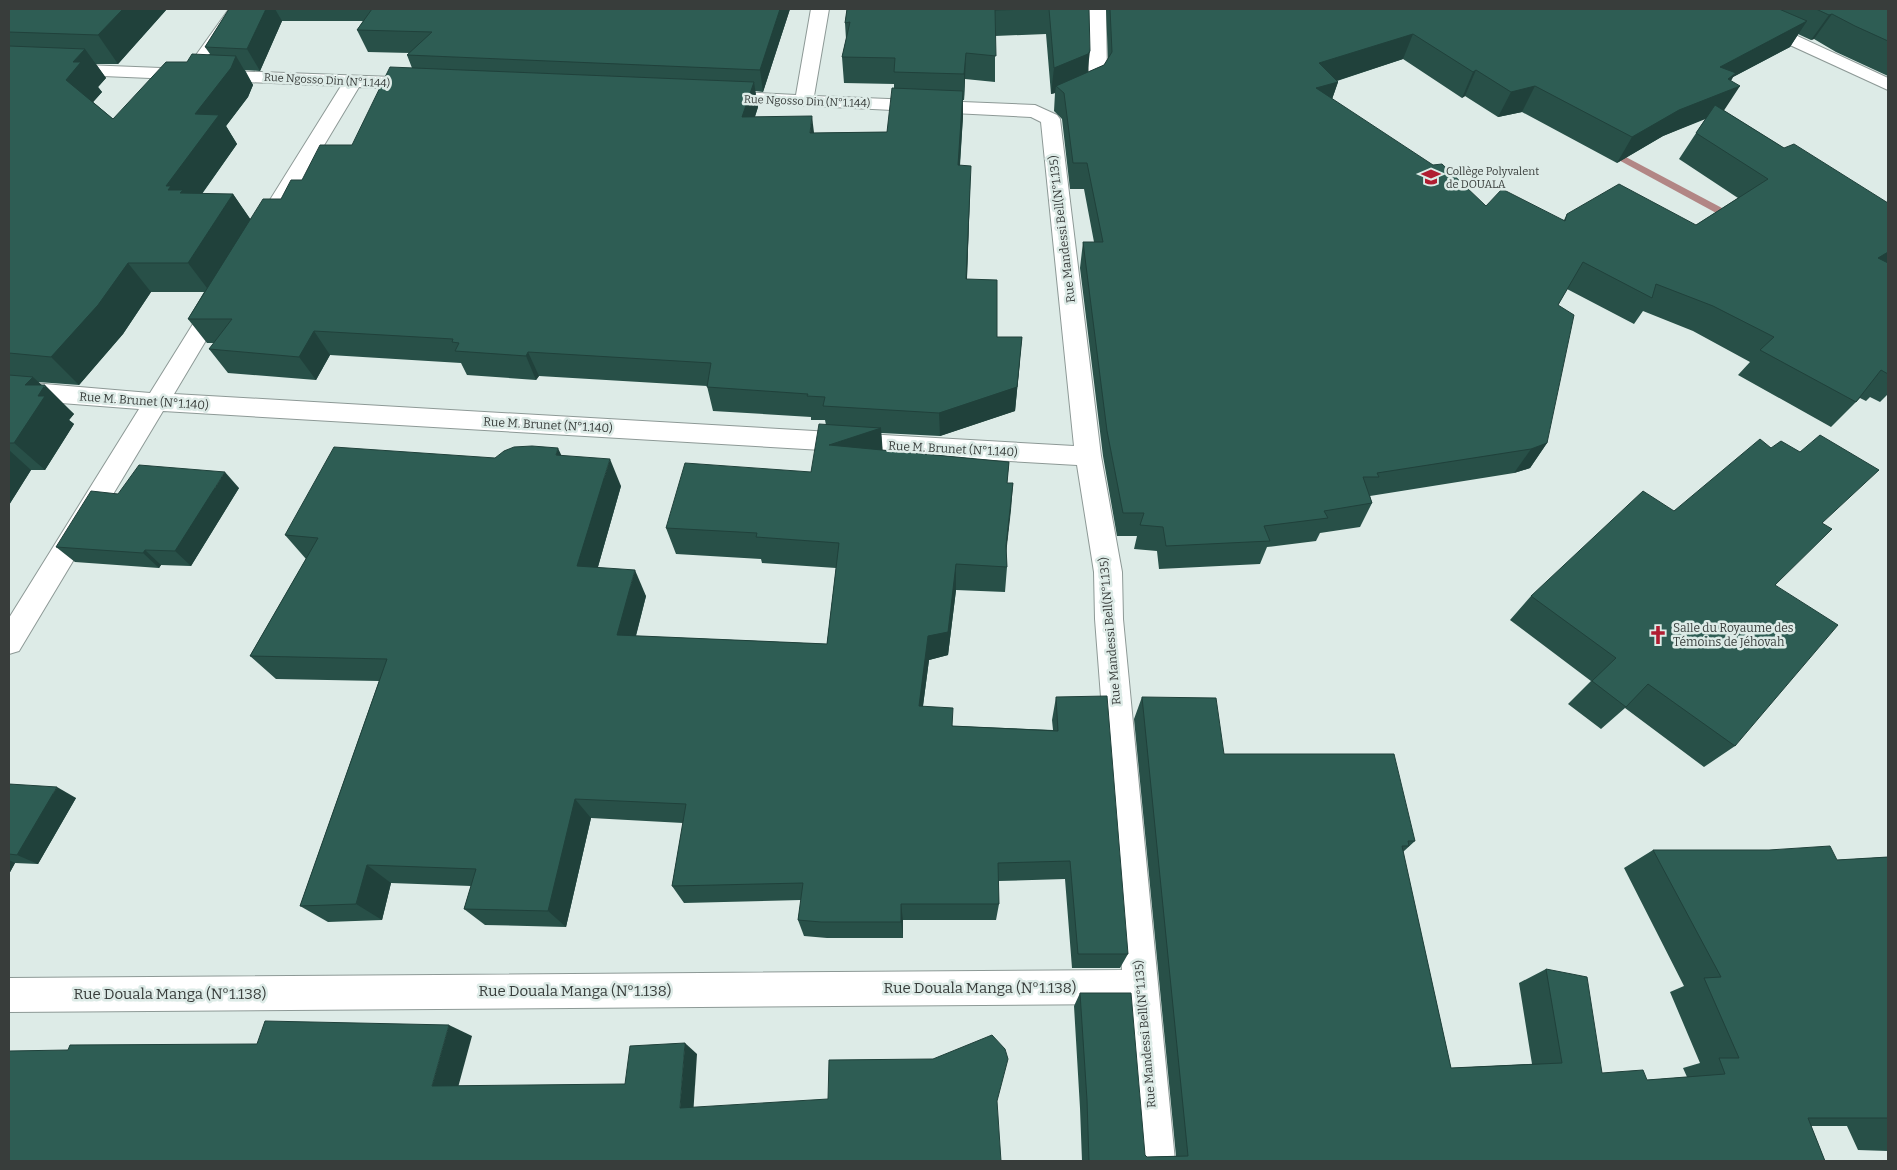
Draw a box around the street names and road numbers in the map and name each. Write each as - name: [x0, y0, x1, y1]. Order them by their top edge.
- street label: Rue Ngosso Din (N°1.144): [264, 71, 390, 90]
- street label: Rue Ngosso Din (N°1.144): [744, 93, 870, 110]
- street label: Rue Mandessi Bell(N°1.135): [1045, 154, 1078, 304]
- street label: Rue M. Brunet (N°1.140): [79, 388, 210, 413]
- street label: Rue M. Brunet (N°1.140): [483, 414, 613, 435]
- street label: Rue M. Brunet (N°1.140): [888, 438, 1018, 459]
- street label: Rue Mandessi Bell(N°1.135): [1096, 556, 1123, 706]
- street label: Rue Mandessi Bell(N°1.135): [1131, 959, 1158, 1109]
- street label: Rue Douala Manga (N°1.138): [884, 979, 1076, 997]
- street label: Rue Douala Manga (N°1.138): [479, 982, 671, 1000]
- street label: Rue Douala Manga (N°1.138): [74, 985, 266, 1003]

